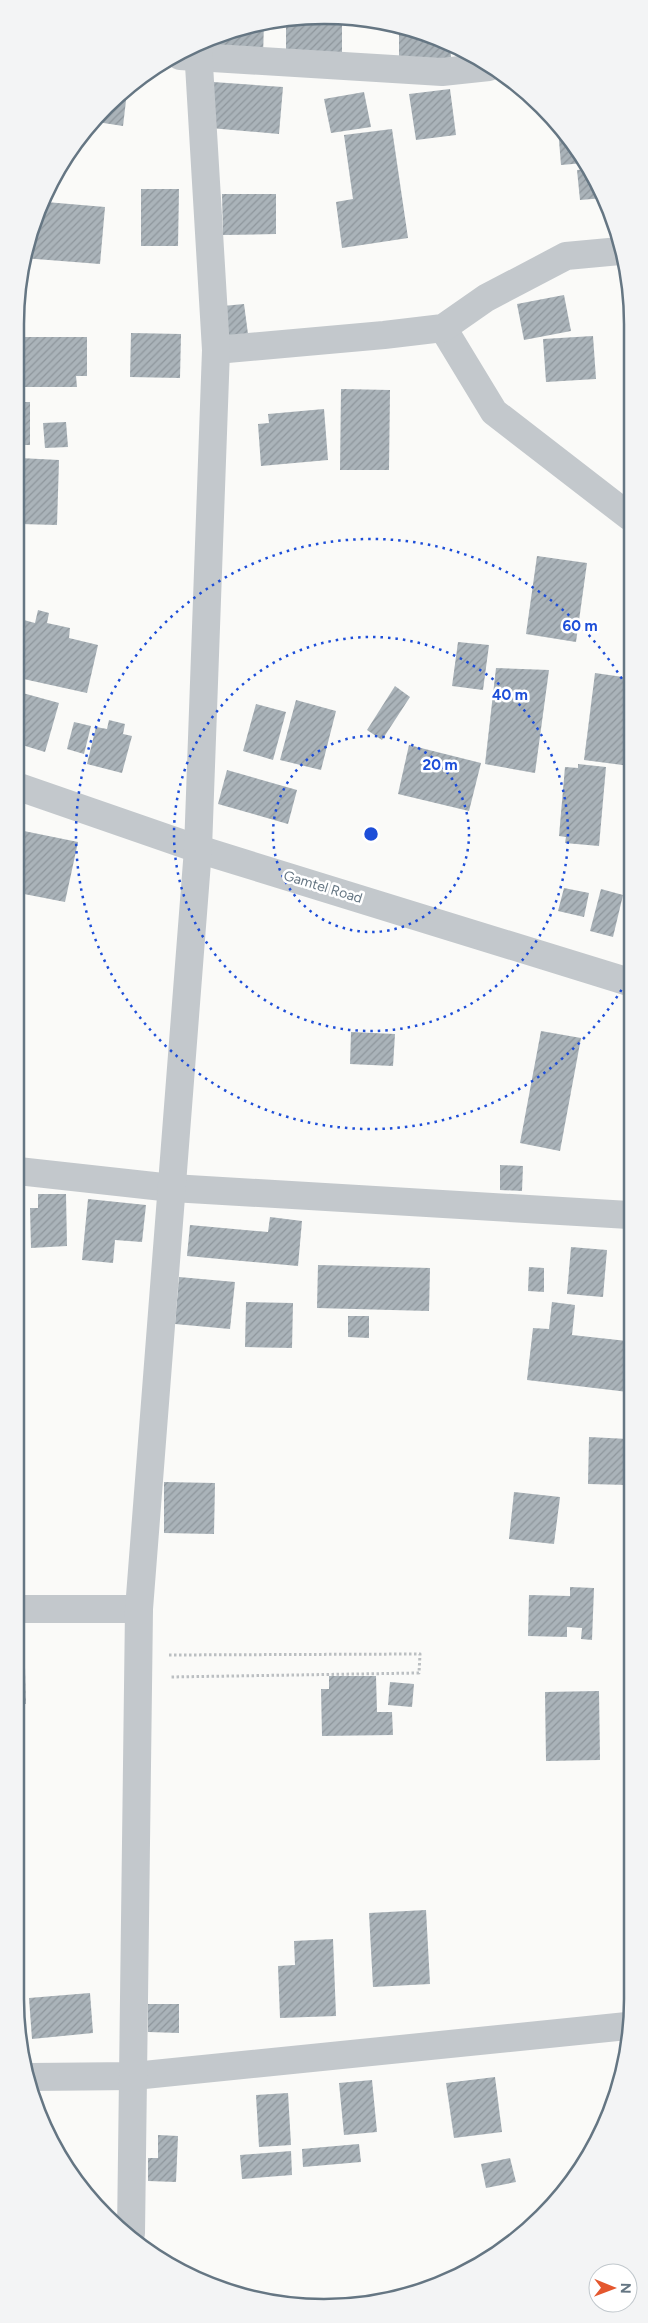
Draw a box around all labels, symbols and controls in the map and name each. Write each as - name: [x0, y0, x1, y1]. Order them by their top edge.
- text: 60 m: [562, 617, 598, 635]
- text: 40 m: [492, 686, 528, 704]
- text: 20 m: [422, 756, 458, 774]
- centre of rings: [362, 825, 380, 843]
- street label: Gamtel Road: [282, 867, 364, 907]
- north arrow: [588, 2263, 638, 2313]
- text: N: [617, 2283, 634, 2294]

